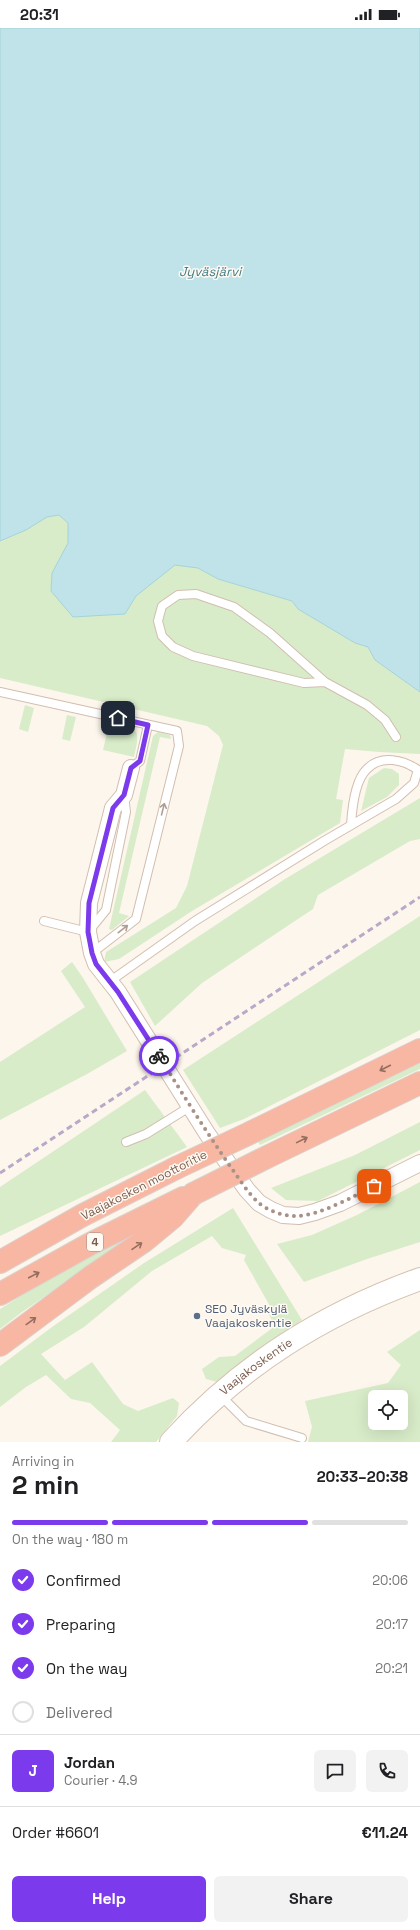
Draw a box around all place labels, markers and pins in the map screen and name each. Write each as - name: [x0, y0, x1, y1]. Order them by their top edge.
- pin: [101, 701, 135, 735]
- pin: [357, 1169, 391, 1203]
- place label: SEO Jyväskylä Vaajakoskentie: [205, 1301, 292, 1331]
- marker: SEO Jyväskylä Vaajakoskentie: [192, 1311, 202, 1321]

